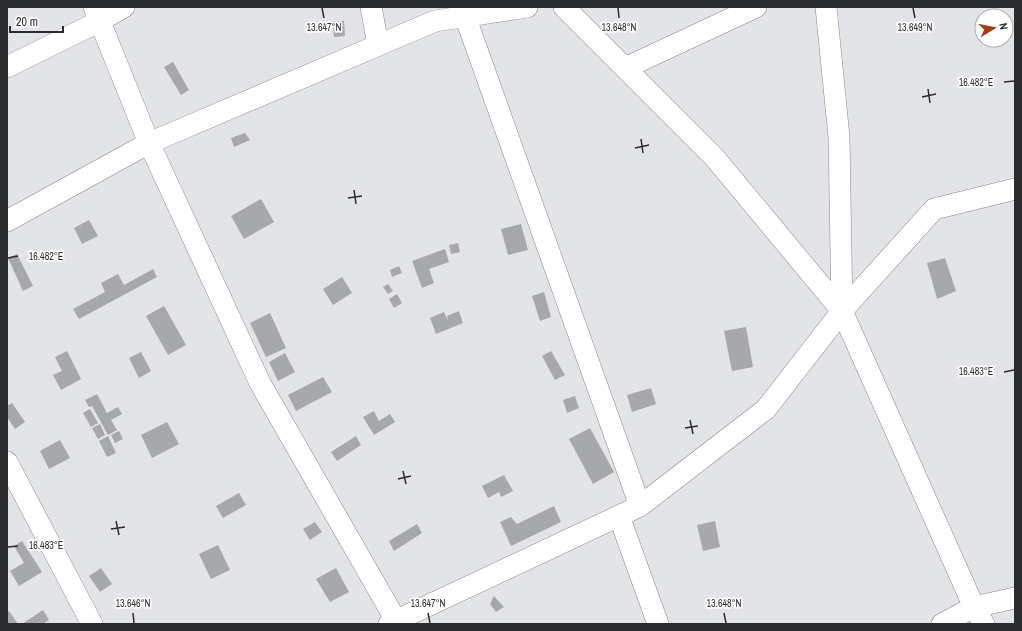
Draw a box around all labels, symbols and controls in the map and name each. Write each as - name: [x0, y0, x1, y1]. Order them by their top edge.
- scale bar: [10, 8, 63, 34]
- north arrow: [974, 8, 1014, 48]
- text: 20 m: [16, 14, 38, 30]
- text: 13.647°N: [307, 21, 342, 34]
- text: 13.648°N: [602, 21, 637, 34]
- text: 13.649°N: [898, 21, 933, 34]
- text: N: [996, 22, 1011, 31]
- text: 16.482°E: [959, 76, 993, 89]
- text: 16.482°E: [29, 250, 63, 263]
- text: 16.483°E: [959, 365, 993, 378]
- text: 16.483°E: [29, 539, 63, 552]
- text: 13.646°N: [116, 597, 151, 610]
- text: 13.647°N: [411, 597, 446, 610]
- text: 13.648°N: [707, 597, 742, 610]

